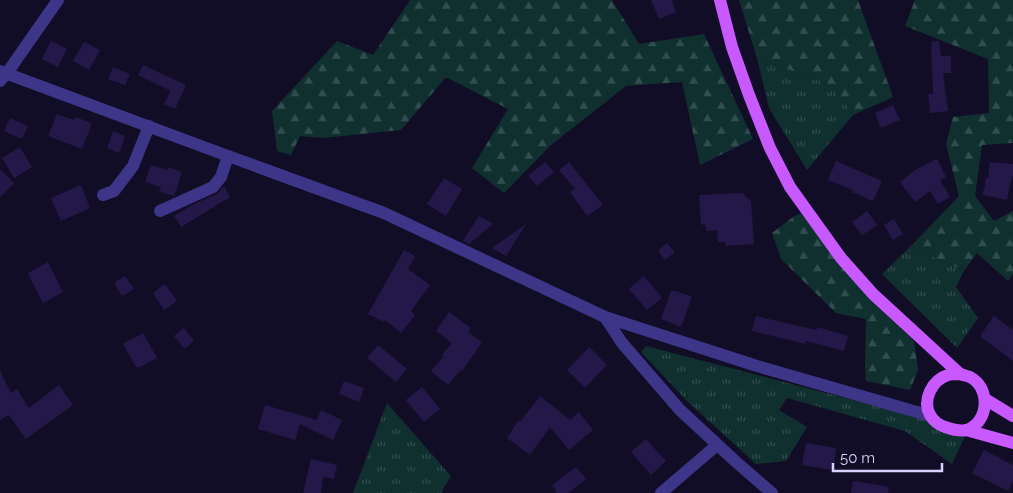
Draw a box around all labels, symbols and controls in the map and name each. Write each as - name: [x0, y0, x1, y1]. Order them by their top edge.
- scale bar: [833, 440, 942, 472]
- text: 50 m: [840, 449, 875, 467]

